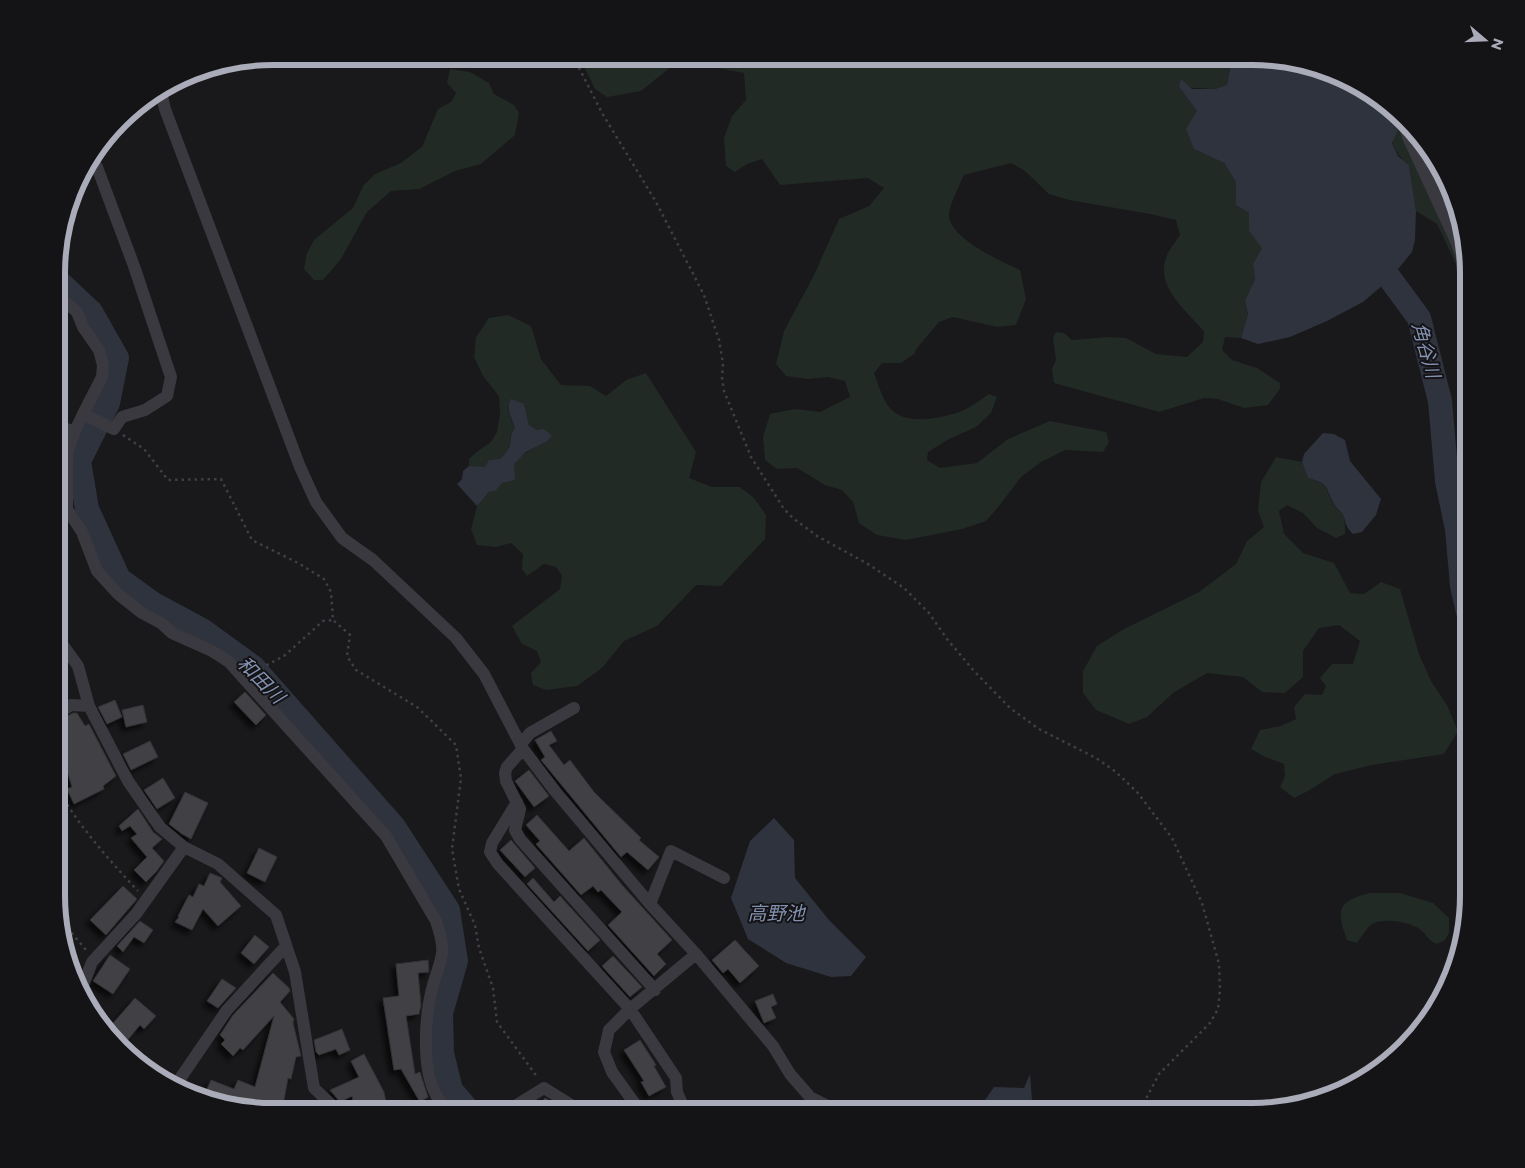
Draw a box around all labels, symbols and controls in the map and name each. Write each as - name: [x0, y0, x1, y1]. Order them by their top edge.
- north arrow: [1460, 15, 1510, 65]
- text: N: [1487, 36, 1508, 53]
- water label: 角谷川: [1407, 319, 1445, 382]
- water label: 和田川: [233, 652, 291, 710]
- water label: 高野池: [747, 902, 806, 925]

